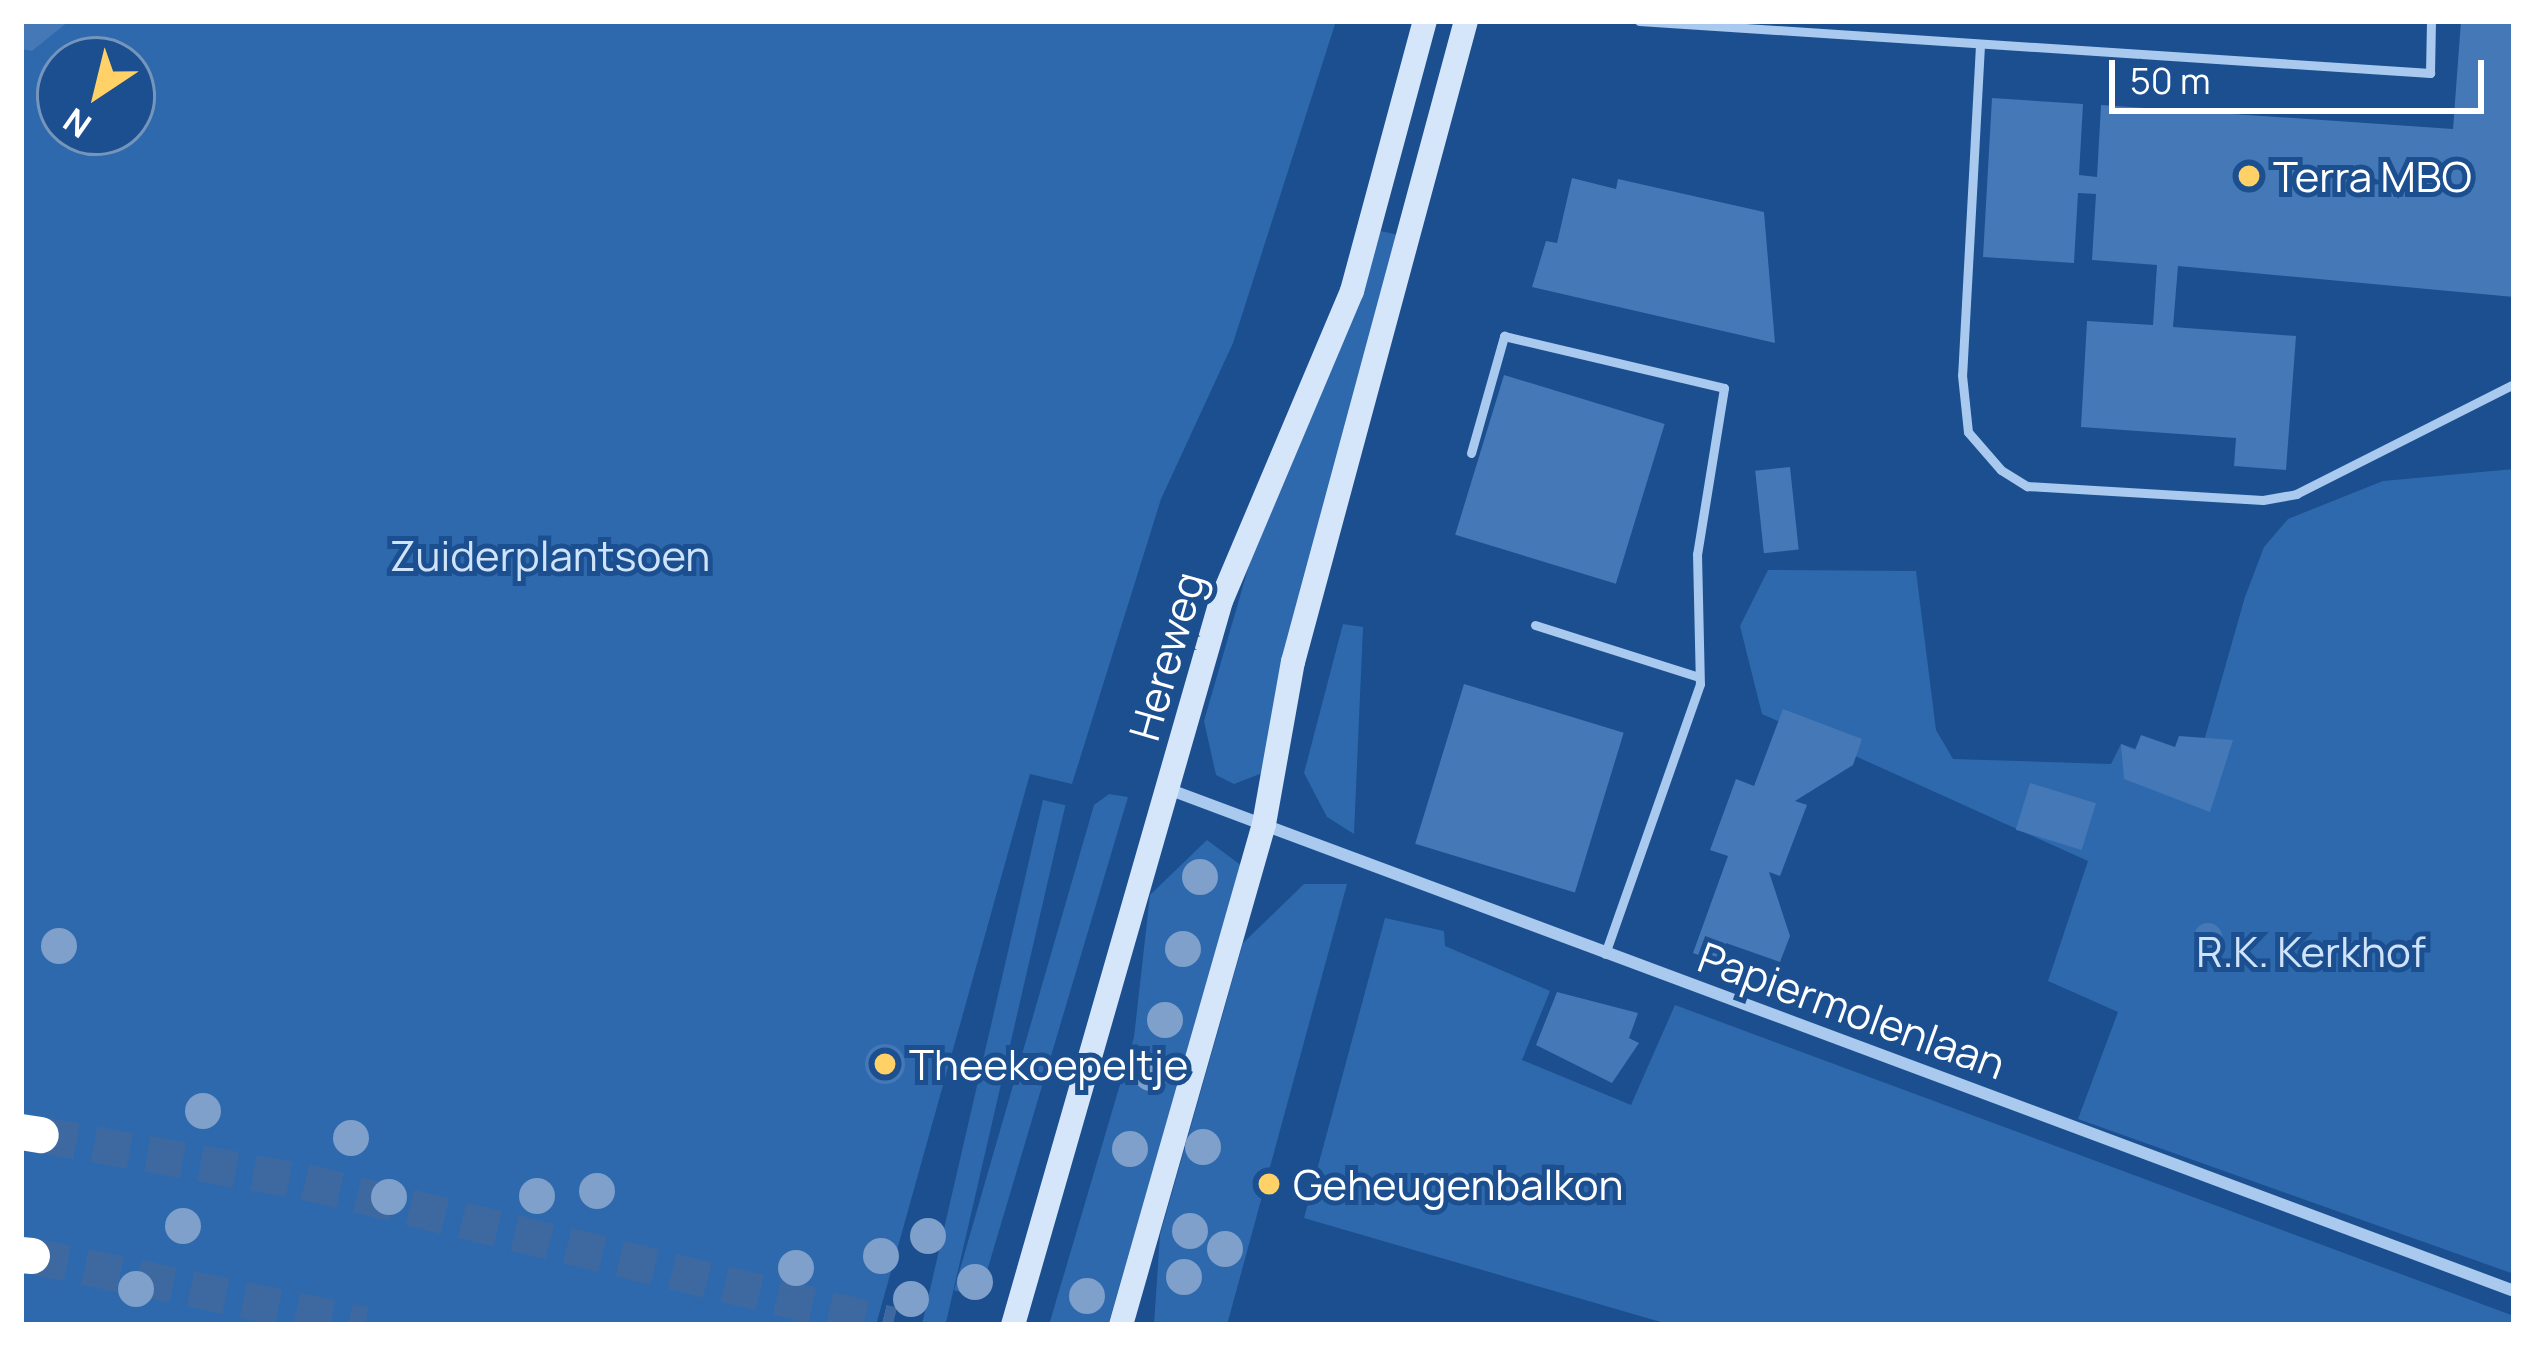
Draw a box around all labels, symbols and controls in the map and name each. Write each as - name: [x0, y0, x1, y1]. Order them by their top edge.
- north arrow: [36, 36, 156, 156]
- scale bar: [2115, 36, 2490, 110]
- text: 50 m: [2130, 56, 2210, 105]
- text: N: [54, 98, 99, 149]
- place label: Terra MBO: [2273, 151, 2472, 201]
- marker: Terra MBO: [2236, 163, 2262, 189]
- park label: Zuiderplantsoen: [390, 530, 710, 580]
- street label: Hereweg: [1118, 566, 1214, 746]
- park label: R.K. Kerkhof: [2196, 926, 2426, 976]
- street label: Papiermolenlaan: [1692, 931, 2012, 1089]
- place label: Theekoepeltje: [909, 1039, 1188, 1089]
- marker: Theekoepeltje: [872, 1051, 898, 1077]
- place label: Geheugenbalkon: [1293, 1159, 1624, 1209]
- marker: Geheugenbalkon: [1256, 1171, 1282, 1197]

